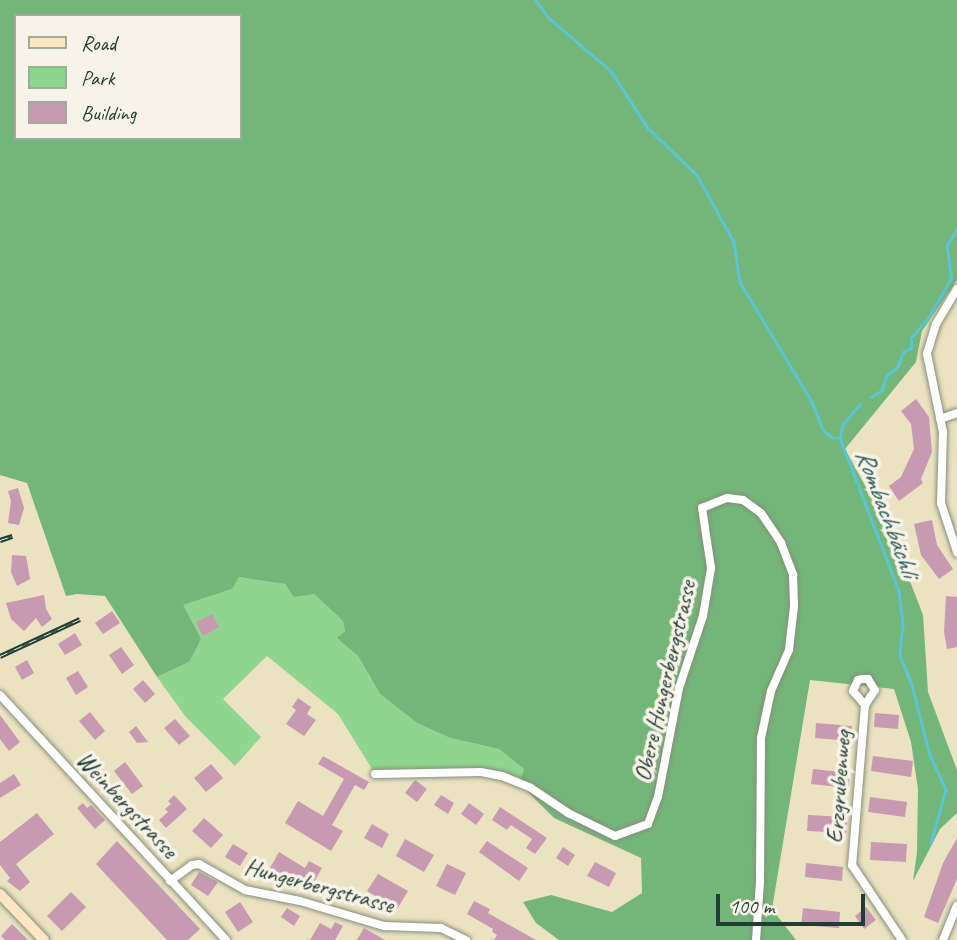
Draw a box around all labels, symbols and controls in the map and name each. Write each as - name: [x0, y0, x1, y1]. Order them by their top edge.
- legend: [14, 14, 242, 140]
- text: Road: [81, 30, 116, 56]
- text: Park: [81, 65, 114, 91]
- text: Building: [81, 100, 136, 126]
- water label: Rombachbächli: [848, 445, 926, 581]
- street label: Obere Hungerbergstrasse: [628, 578, 702, 784]
- street label: Erzgrubenweg: [821, 730, 857, 844]
- street label: Weinbergstrasse: [70, 746, 184, 864]
- street label: Hungerbergstrasse: [241, 852, 397, 920]
- scale bar: [719, 880, 868, 924]
- text: 100 m: [729, 893, 774, 919]

